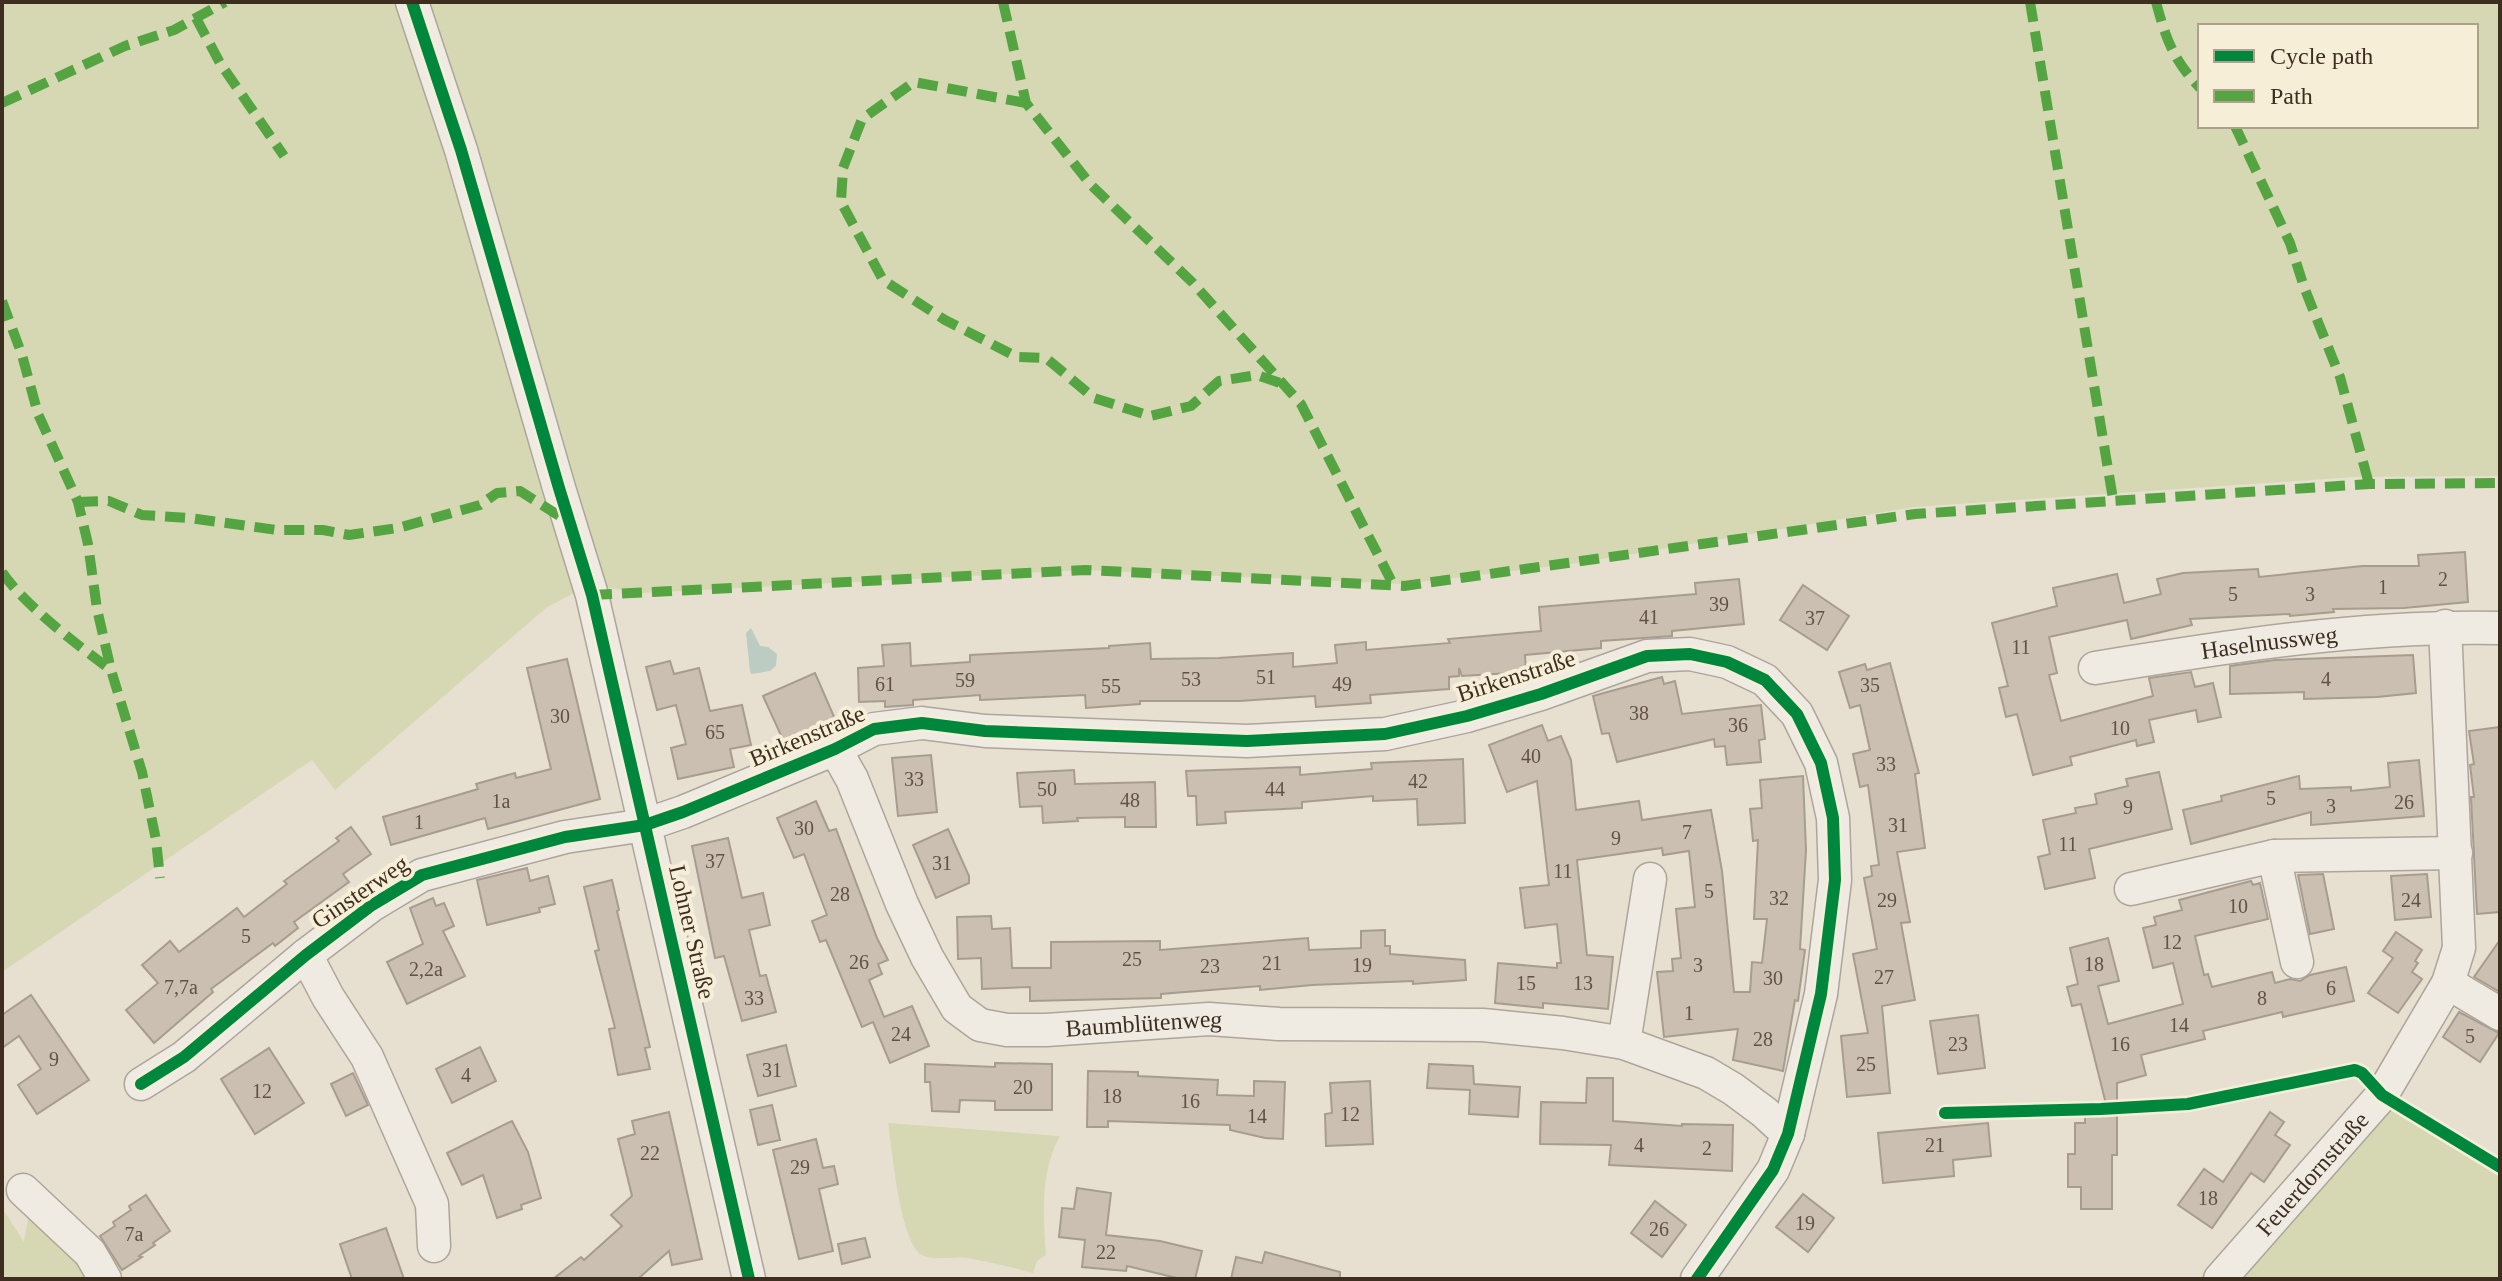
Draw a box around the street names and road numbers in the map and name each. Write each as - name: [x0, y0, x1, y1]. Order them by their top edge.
- street label: Haselnussweg: [2199, 621, 2339, 664]
- street label: Birkenstraße: [1454, 645, 1578, 707]
- street label: Birkenstraße: [745, 700, 869, 772]
- street label: Ginsterweg: [307, 850, 413, 934]
- street label: Lohner Straße: [664, 863, 720, 1001]
- street label: Baumblütenweg: [1064, 1006, 1223, 1042]
- street label: Feuerdornstraße: [2251, 1107, 2374, 1241]

